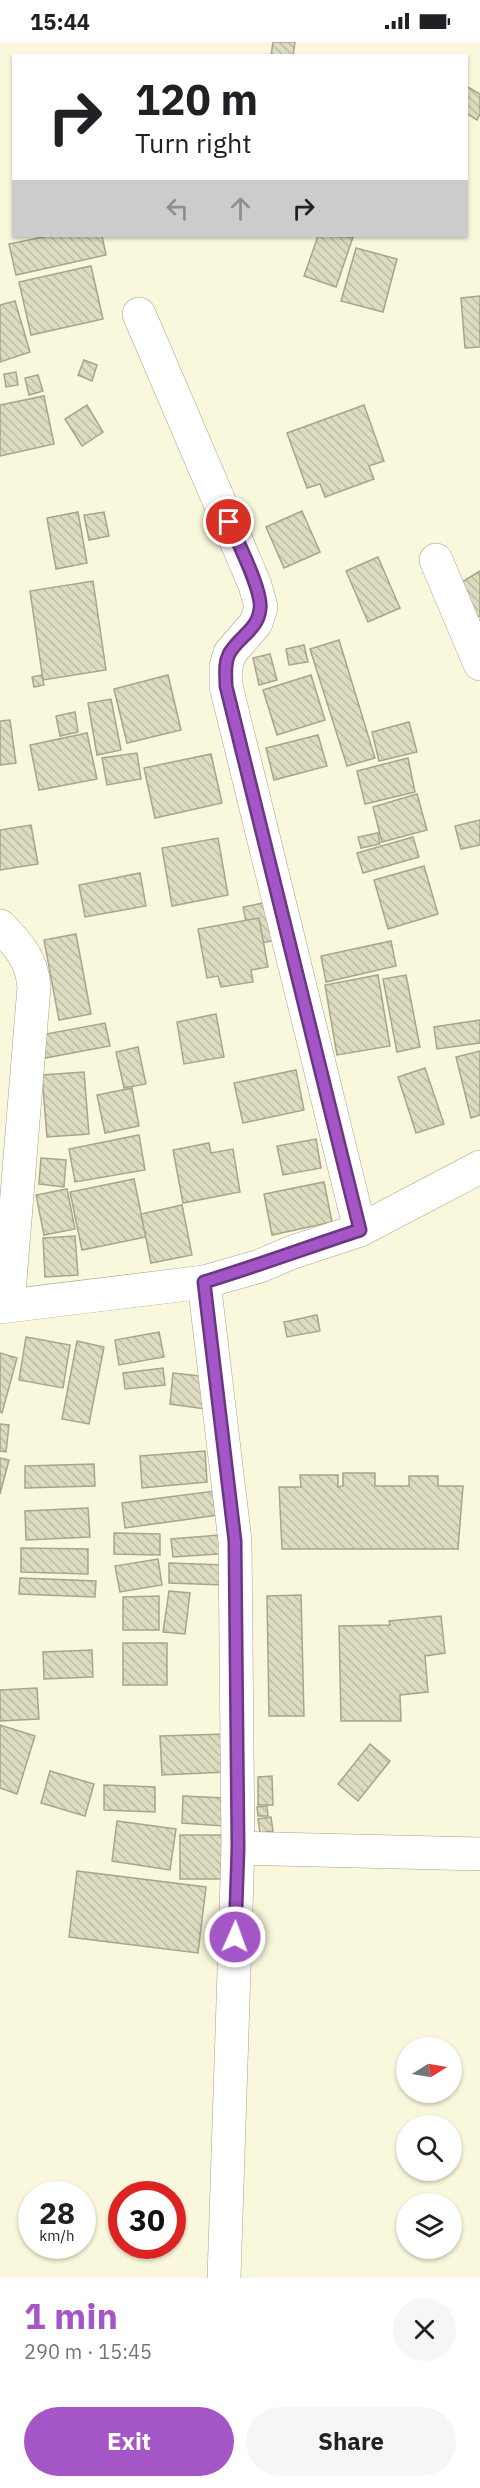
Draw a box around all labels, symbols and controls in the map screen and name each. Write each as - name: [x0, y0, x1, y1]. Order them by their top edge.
- text: 15:44: [30, 7, 90, 36]
- text: 120 m: [135, 72, 258, 127]
- icon: right: [36, 78, 114, 156]
- text: Turn right: [135, 125, 252, 160]
- icon: left: [161, 192, 194, 225]
- icon: ahead: [224, 192, 257, 225]
- icon: right: [287, 192, 320, 225]
- pin: [203, 496, 254, 547]
- icon: arrive: [212, 505, 245, 538]
- position arrow: [203, 1905, 267, 1969]
- north arrow: [396, 2037, 462, 2103]
- map controls: [396, 2037, 462, 2259]
- button: search: [396, 2115, 462, 2181]
- speed limit sign: 30: [108, 2181, 186, 2259]
- text: 28: [39, 2193, 75, 2232]
- button: layers: [396, 2193, 462, 2259]
- text: km/h: [39, 2226, 75, 2245]
- text: 1 min: [24, 2292, 118, 2339]
- button: close: [393, 2298, 456, 2361]
- text: 290 m · 15:45: [24, 2338, 152, 2365]
- button: Exit: [24, 2407, 234, 2476]
- button: Share: [246, 2407, 456, 2476]

